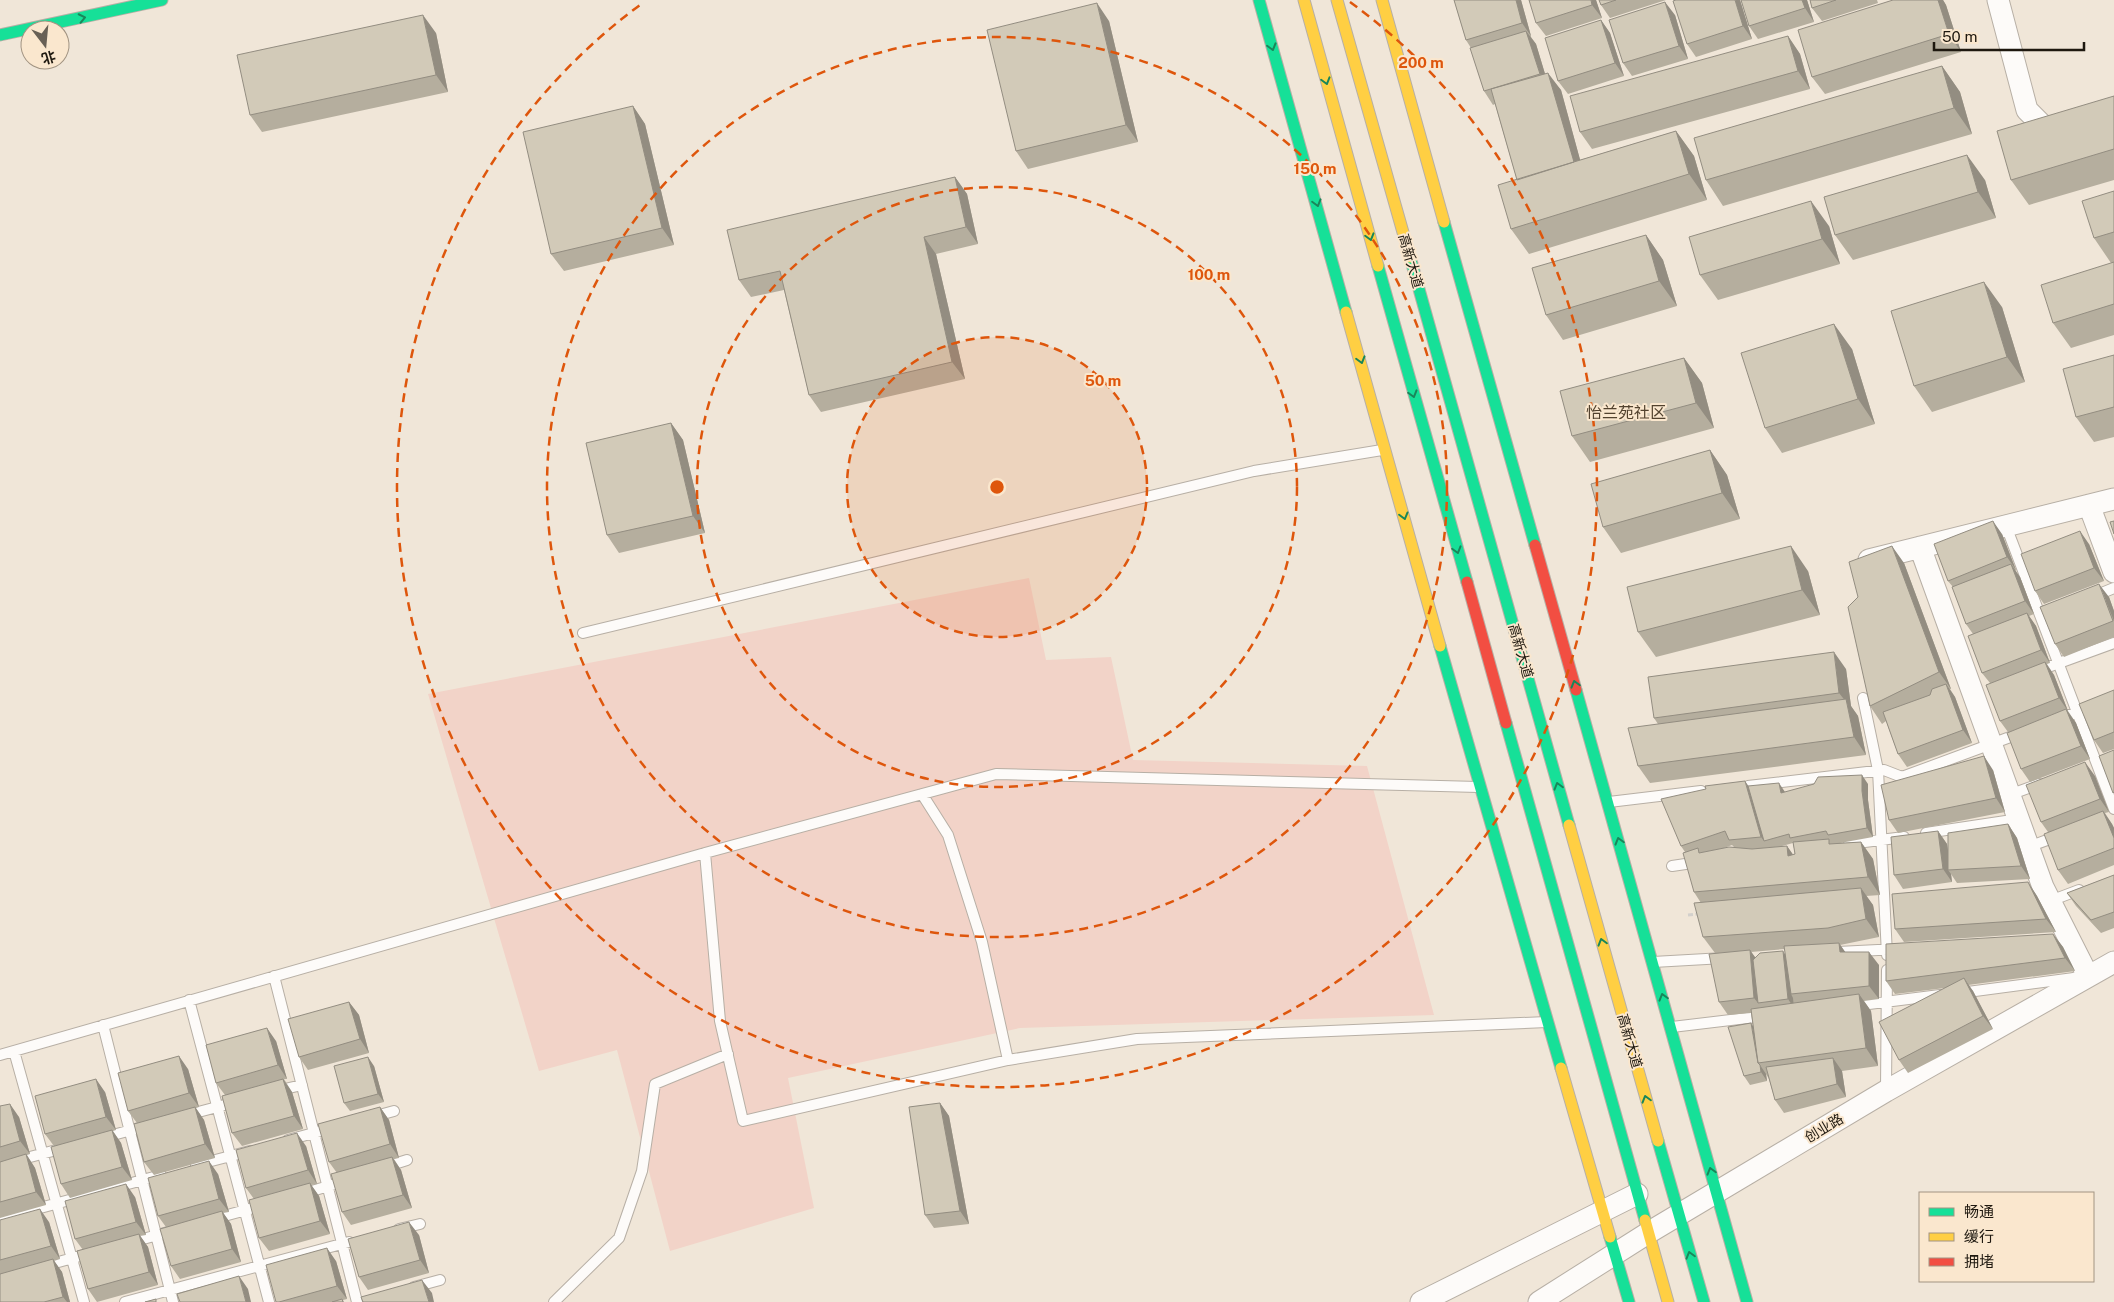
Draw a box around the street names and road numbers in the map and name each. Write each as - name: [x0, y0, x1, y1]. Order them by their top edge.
- street label: 高新大道: [1396, 232, 1426, 290]
- street label: 高新大道: [1506, 622, 1536, 680]
- street label: 高新大道: [1615, 1012, 1645, 1070]
- street label: 创业路: [1802, 1110, 1846, 1146]

